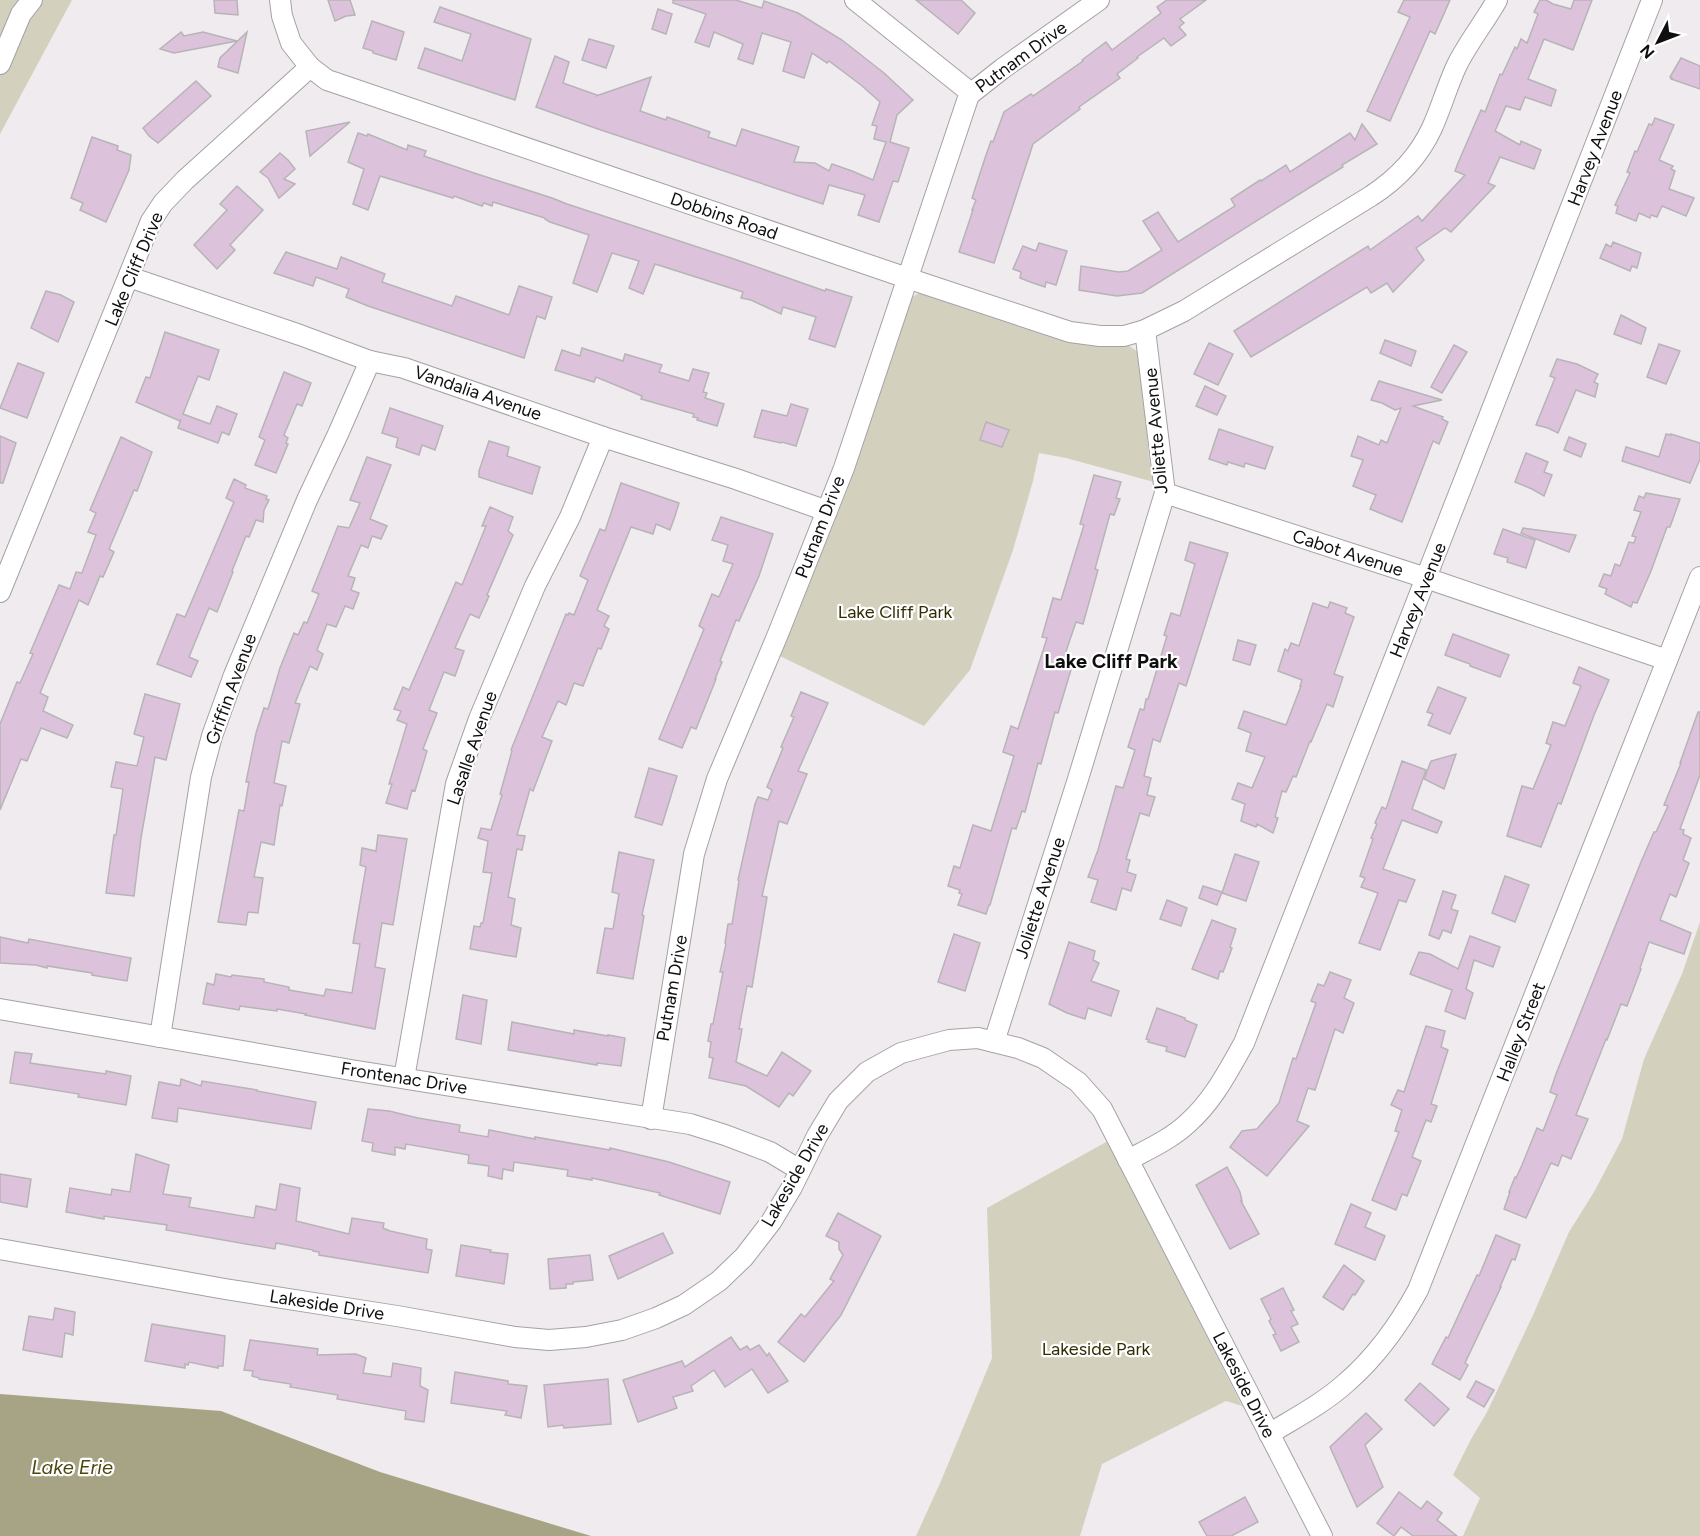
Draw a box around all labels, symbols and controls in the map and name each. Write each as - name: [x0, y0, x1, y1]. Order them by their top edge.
- north arrow: [1628, 12, 1688, 72]
- street label: Putnam Drive: [971, 16, 1071, 98]
- text: N: [1636, 41, 1658, 63]
- street label: Harvey Avenue: [1563, 87, 1627, 209]
- street label: Dobbins Road: [667, 187, 781, 245]
- street label: Lake Cliff Drive: [100, 208, 168, 329]
- street label: Vandalia Avenue: [411, 361, 545, 425]
- street label: Joliette Avenue: [1140, 367, 1172, 495]
- street label: Putnam Drive: [790, 473, 850, 581]
- street label: Cabot Avenue: [1290, 525, 1406, 581]
- street label: Harvey Avenue: [1385, 539, 1451, 661]
- park label: Lake Cliff Park: [838, 601, 952, 623]
- street label: Griffin Avenue: [201, 630, 261, 748]
- district label: Lake Cliff Park: [1044, 649, 1178, 673]
- street label: Lasalle Avenue: [442, 688, 502, 808]
- street label: Joliette Avenue: [1010, 834, 1070, 962]
- street label: Putnam Drive: [652, 933, 692, 1043]
- street label: Halley Street: [1492, 979, 1550, 1085]
- street label: Frontenac Drive: [339, 1057, 469, 1099]
- street label: Lakeside Drive: [756, 1119, 834, 1231]
- street label: Lakeside Drive: [268, 1285, 386, 1325]
- street label: Lakeside Drive: [1208, 1328, 1280, 1442]
- park label: Lakeside Park: [1042, 1338, 1151, 1360]
- water label: Lake Erie: [31, 1455, 113, 1479]

